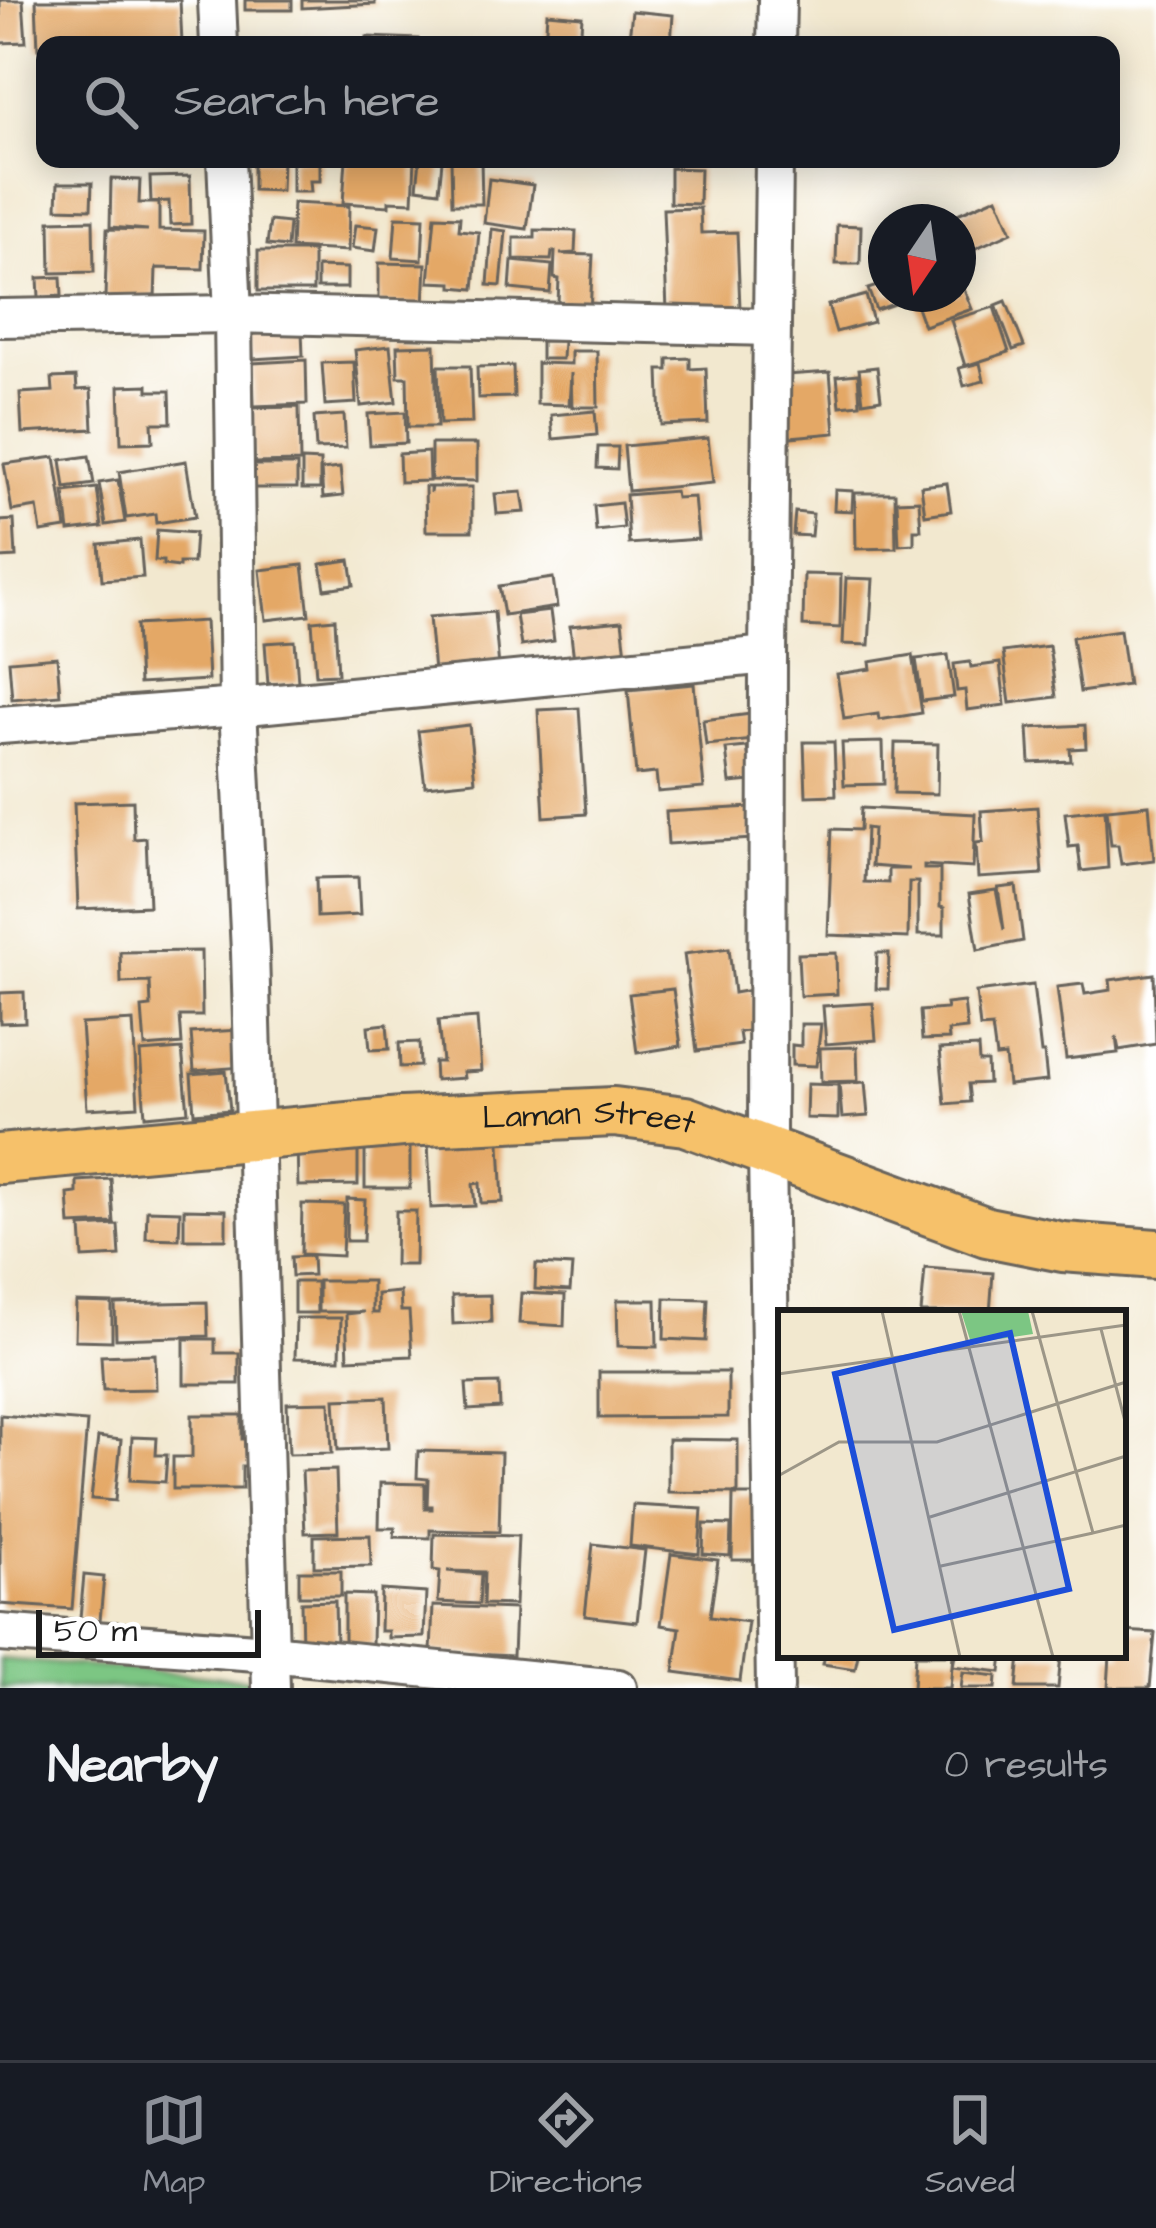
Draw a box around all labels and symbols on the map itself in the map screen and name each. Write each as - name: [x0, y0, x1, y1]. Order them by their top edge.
- north arrow: [868, 204, 976, 312]
- street label: Laman Street: [481, 1089, 703, 1146]
- inset map: [778, 1310, 1126, 1658]
- scale bar: [36, 1604, 261, 1657]

